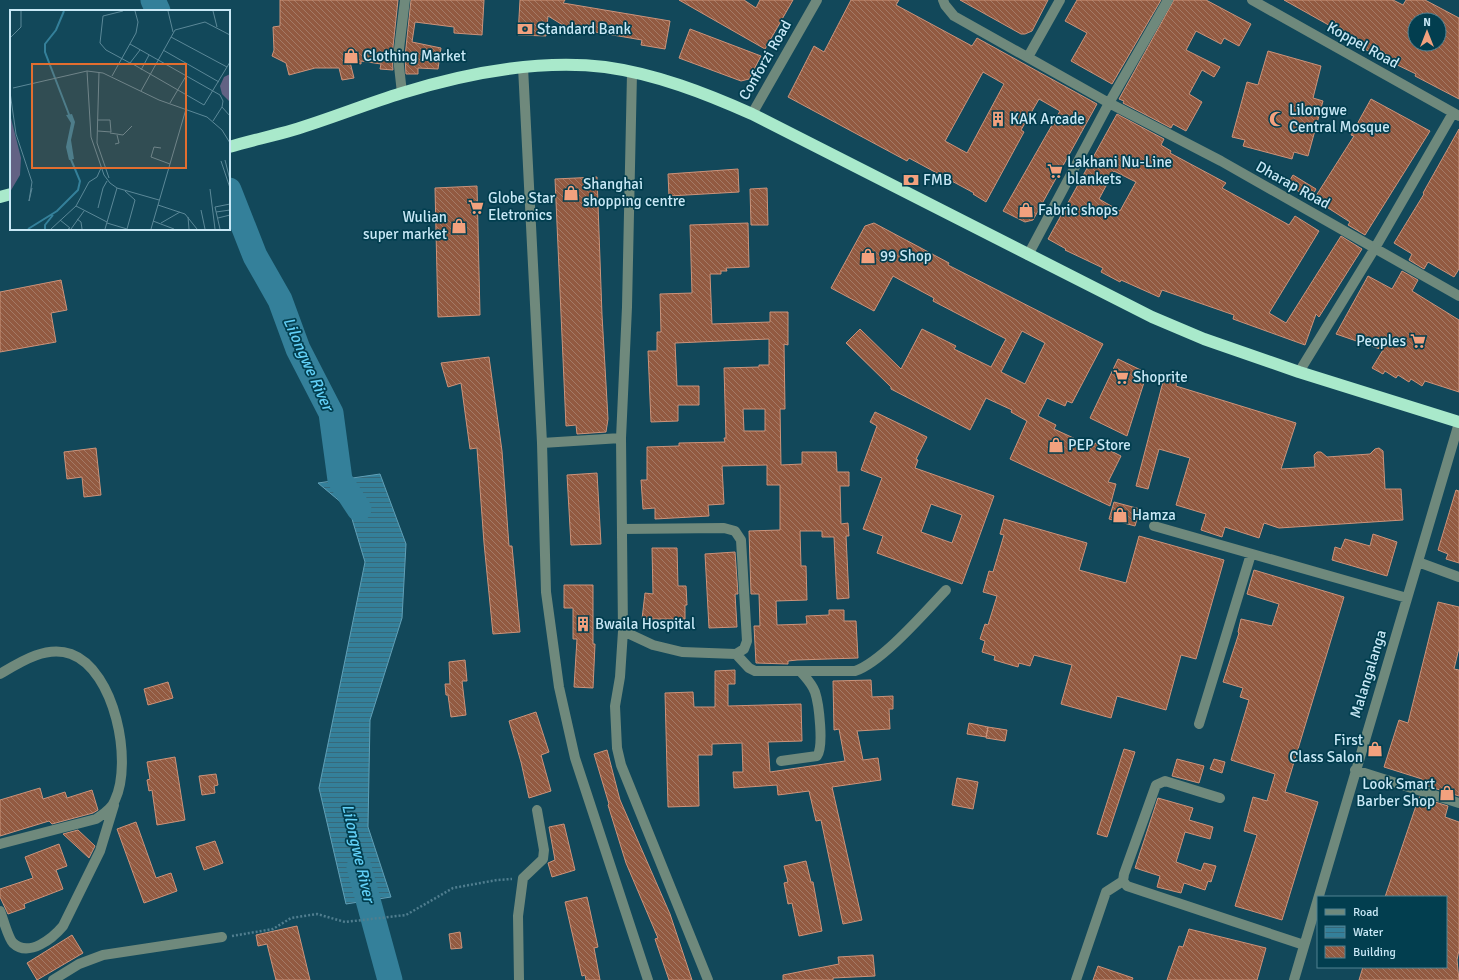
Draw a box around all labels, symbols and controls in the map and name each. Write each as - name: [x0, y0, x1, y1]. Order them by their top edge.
- inset map: [10, 10, 230, 230]
- north arrow: [1407, 12, 1447, 52]
- text: N: [1423, 16, 1431, 29]
- street label: Conforzi Road: [735, 17, 795, 103]
- street label: Koppel Road: [1324, 18, 1402, 72]
- bank icon: Standard Bank: [516, 20, 534, 38]
- place label: Standard Bank: [537, 20, 631, 38]
- shop icon: Clothing Market: [342, 47, 360, 65]
- place label: Clothing Market: [363, 47, 466, 65]
- place label: Lilongwe Central Mosque: [1289, 101, 1390, 136]
- building icon: KAK Arcade: [989, 110, 1007, 128]
- place label: KAK Arcade: [1010, 110, 1085, 128]
- mosque icon: Lilongwe Central Mosque: [1268, 110, 1286, 128]
- place label: Lakhani Nu-Line blankets: [1067, 153, 1172, 188]
- street label: Dharap Road: [1253, 157, 1333, 213]
- supermarket icon: Lakhani Nu-Line blankets: [1046, 162, 1064, 180]
- bank icon: FMB: [902, 171, 920, 189]
- place label: FMB: [923, 171, 952, 189]
- place label: Shanghai shopping centre: [583, 175, 686, 210]
- shop icon: Shanghai shopping centre: [562, 184, 580, 202]
- place label: Globe Star Eletronics: [488, 189, 556, 224]
- supermarket icon: Globe Star Eletronics: [467, 198, 485, 216]
- shop icon: Fabric shops: [1017, 201, 1035, 219]
- place label: Fabric shops: [1038, 201, 1119, 219]
- place label: Wulian super market: [363, 208, 447, 243]
- shop icon: Wulian super market: [450, 217, 468, 235]
- shop icon: 99 Shop: [859, 247, 877, 265]
- place label: 99 Shop: [880, 247, 932, 265]
- water label: Lilongwe River: [279, 314, 338, 416]
- place label: Peoples: [1356, 332, 1406, 350]
- supermarket icon: Peoples: [1409, 332, 1427, 350]
- supermarket icon: Shoprite: [1112, 368, 1130, 386]
- place label: Shoprite: [1133, 368, 1188, 386]
- shop icon: PEP Store: [1047, 436, 1065, 454]
- place label: PEP Store: [1068, 436, 1131, 454]
- shop icon: Hamza: [1111, 506, 1129, 524]
- place label: Hamza: [1132, 506, 1176, 524]
- building icon: Bwaila Hospital: [574, 615, 592, 633]
- place label: Bwaila Hospital: [595, 615, 695, 633]
- street label: Malangalanga: [1346, 628, 1390, 720]
- place label: First Class Salon: [1289, 731, 1363, 766]
- shop icon: First Class Salon: [1366, 740, 1384, 758]
- place label: Look Smart Barber Shop: [1356, 775, 1435, 810]
- shop icon: Look Smart Barber Shop: [1438, 784, 1456, 802]
- water label: Lilongwe River: [337, 802, 379, 906]
- legend: [1317, 896, 1447, 968]
- text: Road: [1353, 905, 1379, 920]
- text: Water: [1353, 925, 1384, 940]
- text: Building: [1353, 945, 1396, 960]

